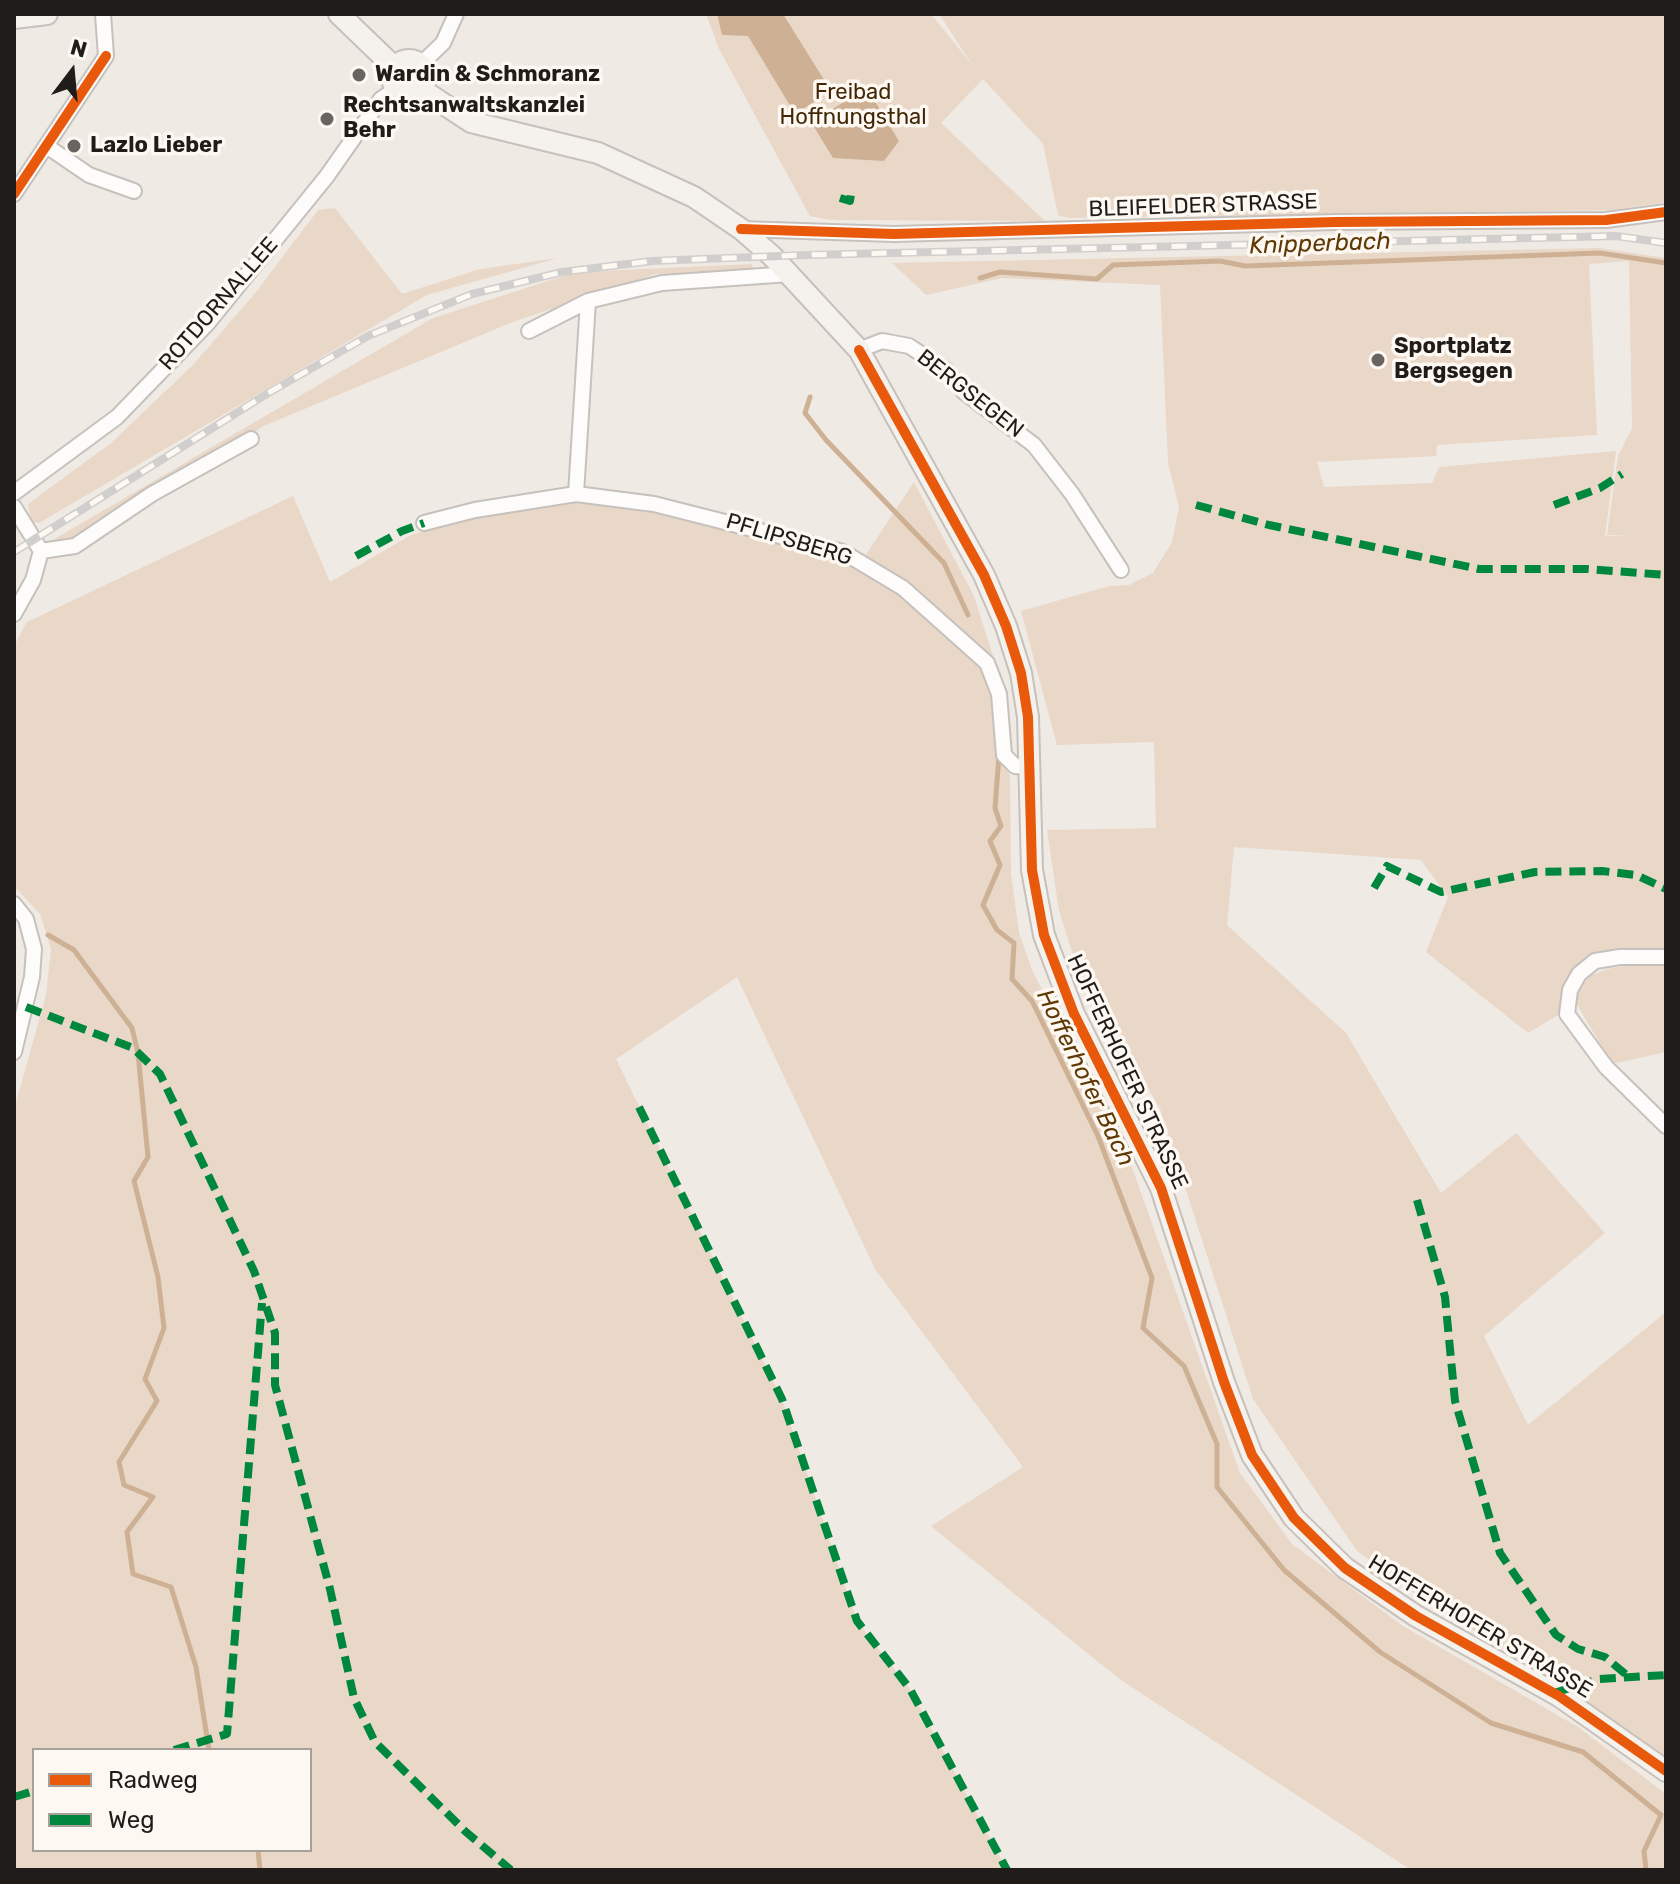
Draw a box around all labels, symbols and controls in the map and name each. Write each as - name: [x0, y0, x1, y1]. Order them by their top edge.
- north arrow: [32, 32, 112, 112]
- text: N: [67, 33, 90, 64]
- place label: Wardin & Schmoranz: [375, 62, 600, 88]
- marker: Wardin & Schmoranz: [350, 66, 368, 84]
- park label: Freibad Hoffnungsthal: [779, 80, 927, 132]
- place label: Rechtsanwaltskanzlei Behr: [343, 93, 585, 144]
- marker: Rechtsanwaltskanzlei Behr: [318, 110, 336, 128]
- place label: Lazlo Lieber: [90, 133, 222, 159]
- marker: Lazlo Lieber: [65, 137, 83, 155]
- street label: BLEIFELDER STRASSE: [1088, 189, 1318, 223]
- water label: Knipperbach: [1249, 227, 1391, 261]
- street label: ROTDORNALLEE: [154, 232, 284, 376]
- place label: Sportplatz Bergsegen: [1394, 334, 1513, 386]
- street label: BERGSEGEN: [911, 344, 1029, 444]
- marker: Sportplatz Bergsegen: [1369, 351, 1387, 369]
- street label: PFLIPSBERG: [723, 508, 855, 572]
- street label: HOFFERHOFER STRASSE: [1061, 950, 1193, 1194]
- water label: Hofferhofer Bach: [1030, 985, 1140, 1171]
- street label: HOFFERHOFER STRASSE: [1363, 1550, 1597, 1704]
- legend: [32, 1748, 312, 1852]
- text: Radweg: [108, 1766, 198, 1794]
- text: Weg: [108, 1806, 155, 1834]

